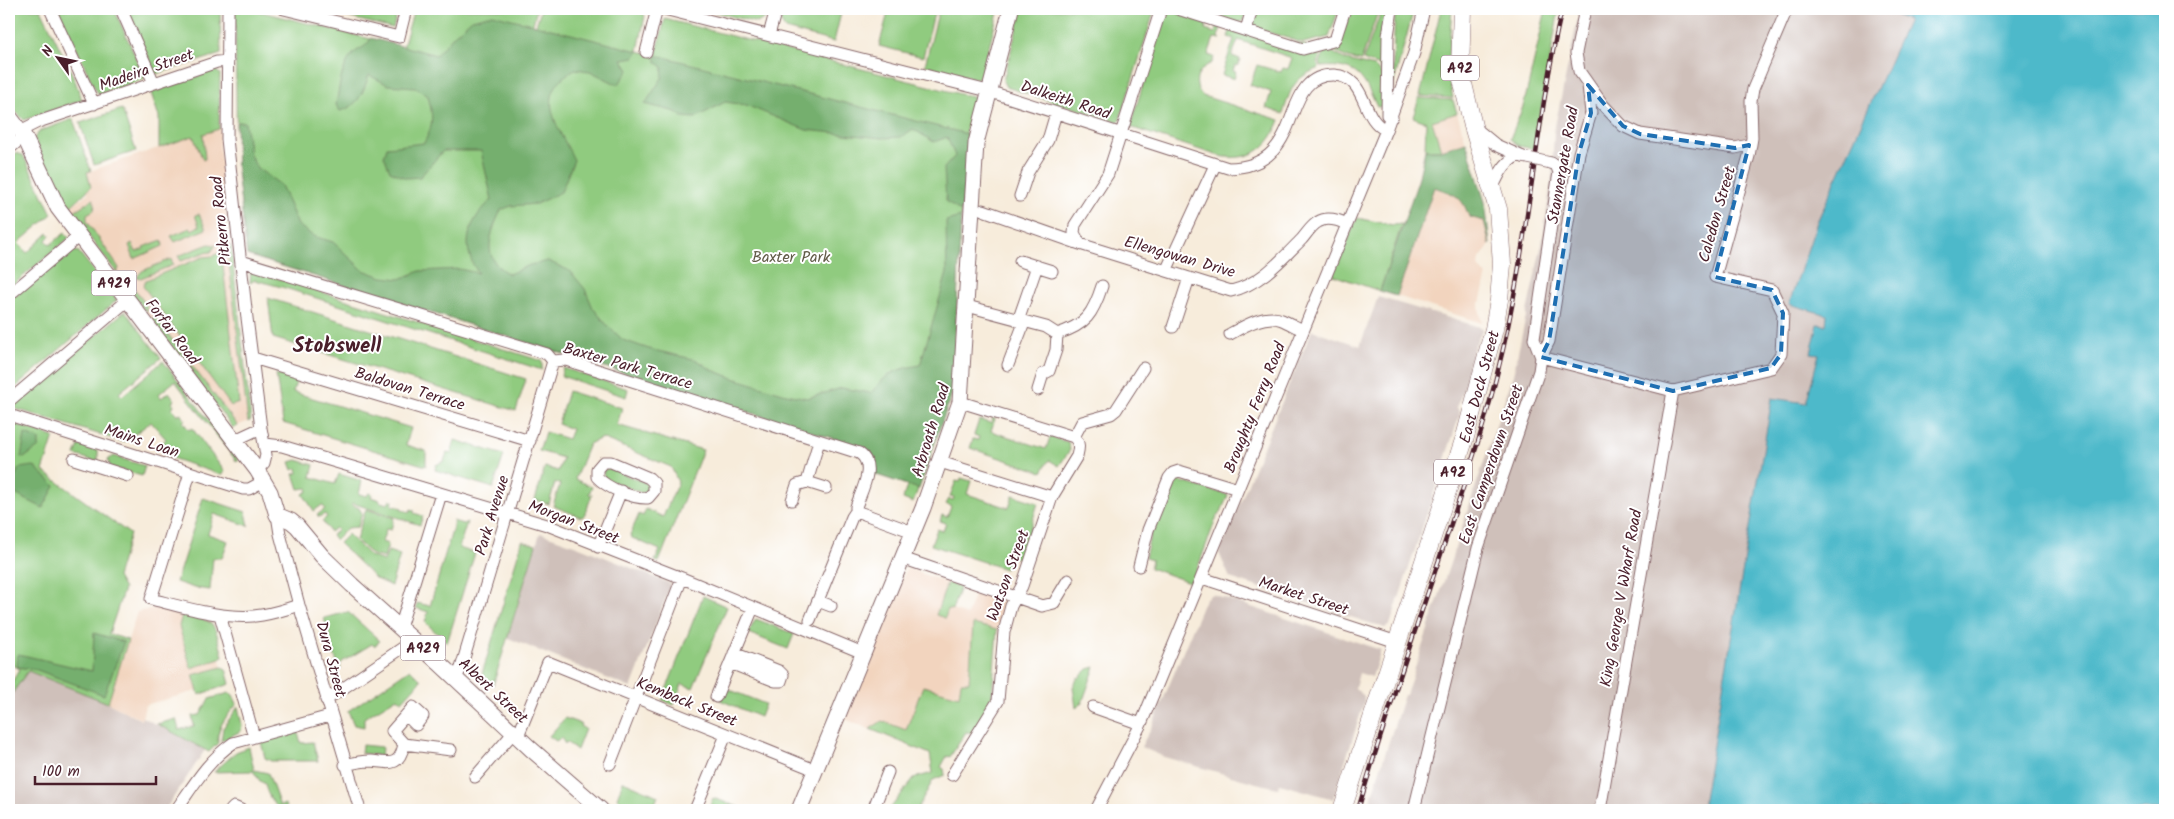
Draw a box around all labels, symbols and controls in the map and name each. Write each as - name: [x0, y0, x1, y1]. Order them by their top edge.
- north arrow: [32, 32, 82, 82]
- text: N: [36, 42, 60, 61]
- street label: Madeira Street: [96, 42, 198, 98]
- road number: A92: [1441, 56, 1479, 80]
- street label: Dalkeith Road: [1017, 74, 1115, 127]
- street label: Stannergate Road: [1541, 104, 1586, 226]
- street label: Caledon Street: [1692, 163, 1743, 265]
- street label: Pitkerro Road: [204, 174, 239, 267]
- street label: Ellengowan Drive: [1121, 230, 1238, 285]
- park label: Baxter Park: [752, 245, 831, 270]
- road number: A929: [92, 270, 136, 296]
- street label: Forfar Road: [138, 293, 206, 371]
- street label: East Dock Street: [1453, 327, 1507, 447]
- district label: Stobswell: [293, 330, 382, 363]
- street label: Baxter Park Terrace: [560, 336, 695, 397]
- street label: Broughty Ferry Road: [1218, 338, 1293, 477]
- street label: Baldovan Terrace: [351, 361, 468, 418]
- street label: Arbroath Road: [905, 380, 958, 480]
- street label: East Camperdown Street: [1452, 380, 1531, 548]
- street label: Mains Loan: [101, 418, 182, 465]
- road number: A92: [1434, 460, 1472, 484]
- street label: Park Avenue: [468, 472, 516, 559]
- street label: Morgan Street: [524, 494, 623, 552]
- street label: King George V Wharf Road: [1594, 507, 1650, 689]
- street label: Watson Street: [980, 525, 1037, 625]
- street label: Market Street: [1255, 570, 1353, 623]
- street label: Dura Street: [308, 619, 353, 701]
- road number: A929: [400, 636, 446, 660]
- street label: Albert Street: [452, 652, 534, 731]
- street label: Kemback Street: [632, 671, 741, 734]
- scale bar: [35, 754, 156, 786]
- text: 100 m: [42, 760, 80, 784]

